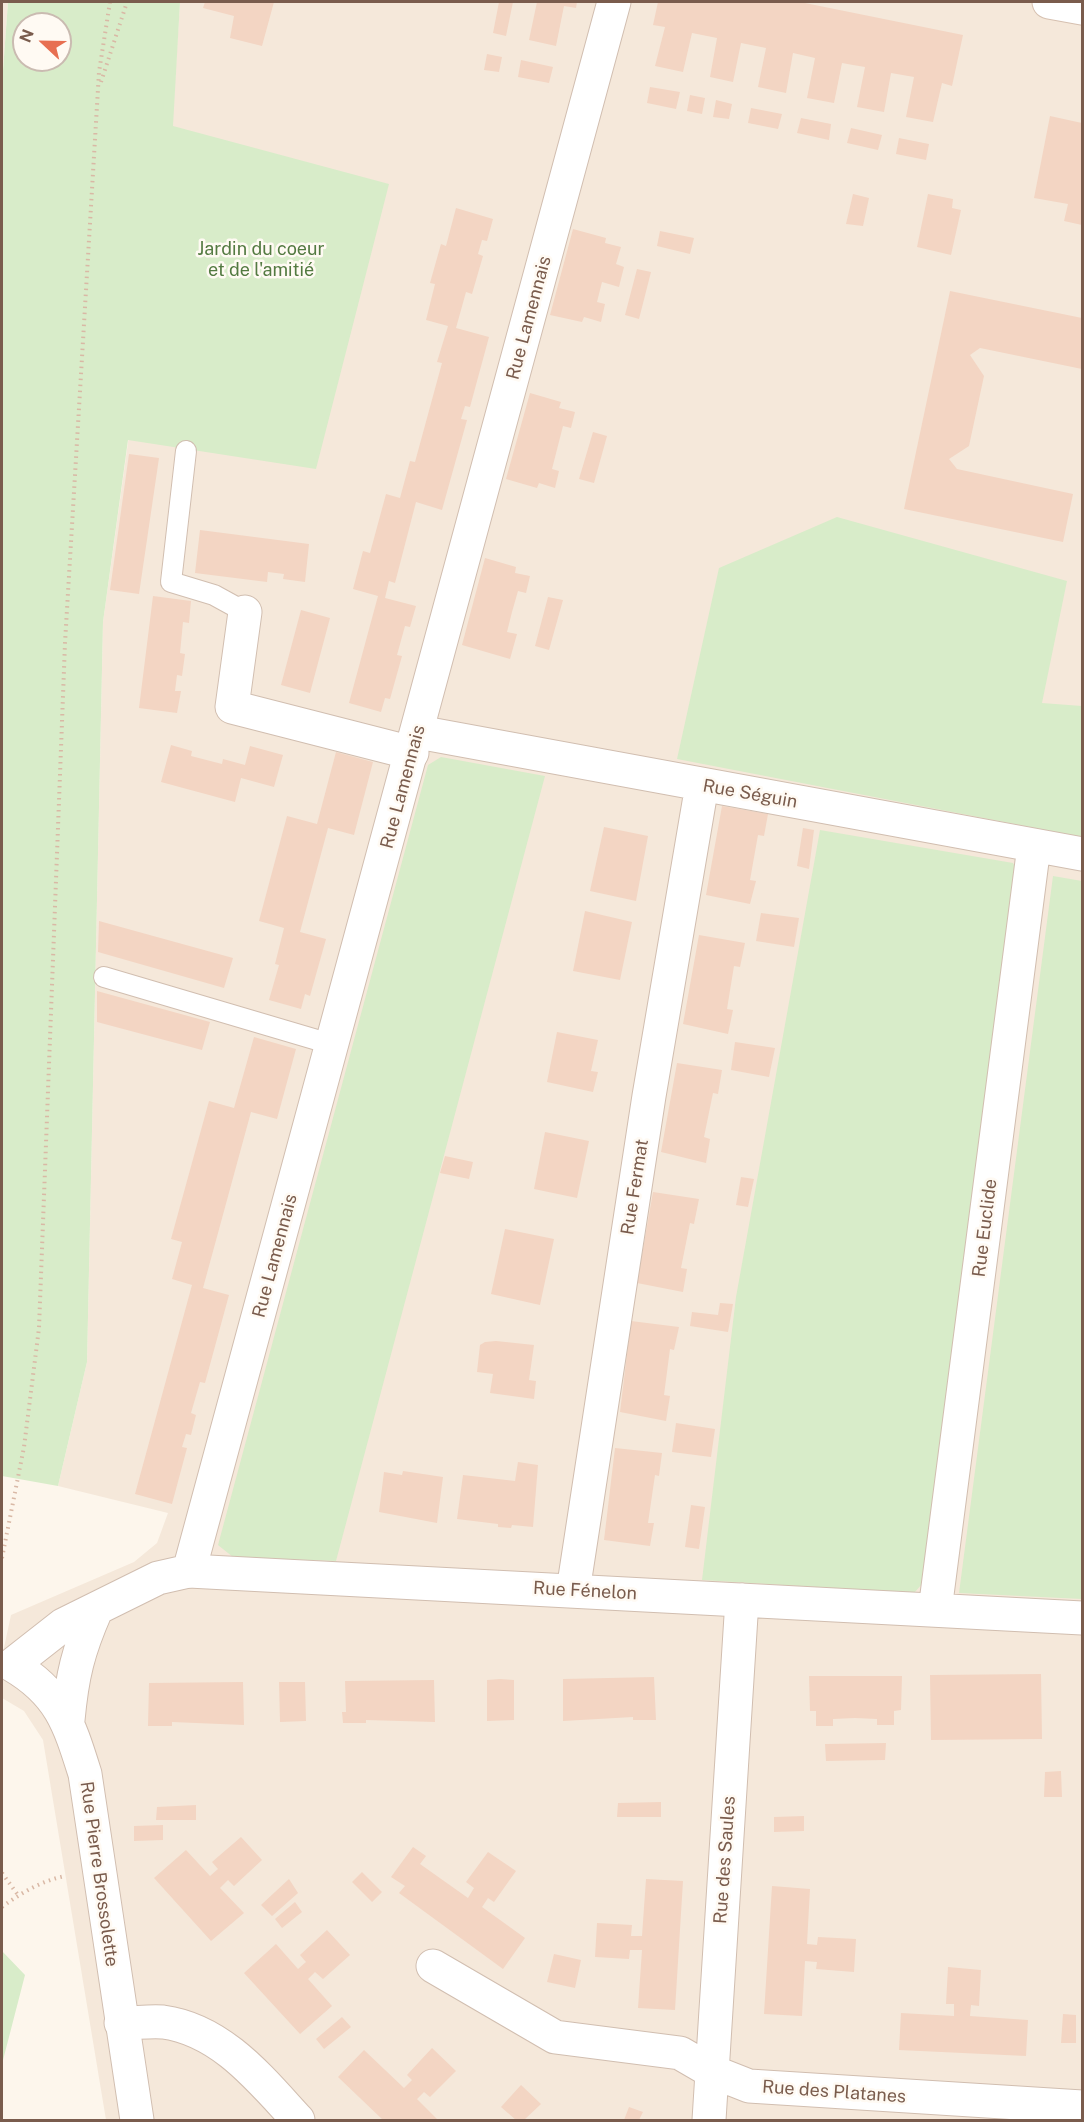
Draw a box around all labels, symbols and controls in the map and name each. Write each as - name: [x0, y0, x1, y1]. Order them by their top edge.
- north arrow: [12, 12, 72, 72]
- text: N: [16, 26, 38, 45]
- park label: Jardin du coeur et de l'amitié: [197, 238, 325, 280]
- street label: Rue Lamennais: [502, 254, 556, 382]
- street label: Rue Lamennais: [376, 723, 430, 851]
- street label: Rue Séguin: [701, 775, 799, 813]
- street label: Rue Fermat: [617, 1138, 653, 1236]
- street label: Rue Euclide: [968, 1178, 1002, 1278]
- street label: Rue Lamennais: [248, 1192, 302, 1320]
- street label: Rue Fénelon: [533, 1577, 637, 1605]
- street label: Rue Pierre Brossolette: [75, 1780, 123, 1968]
- street label: Rue des Saules: [710, 1795, 740, 1925]
- street label: Rue des Platanes: [761, 2076, 907, 2108]

